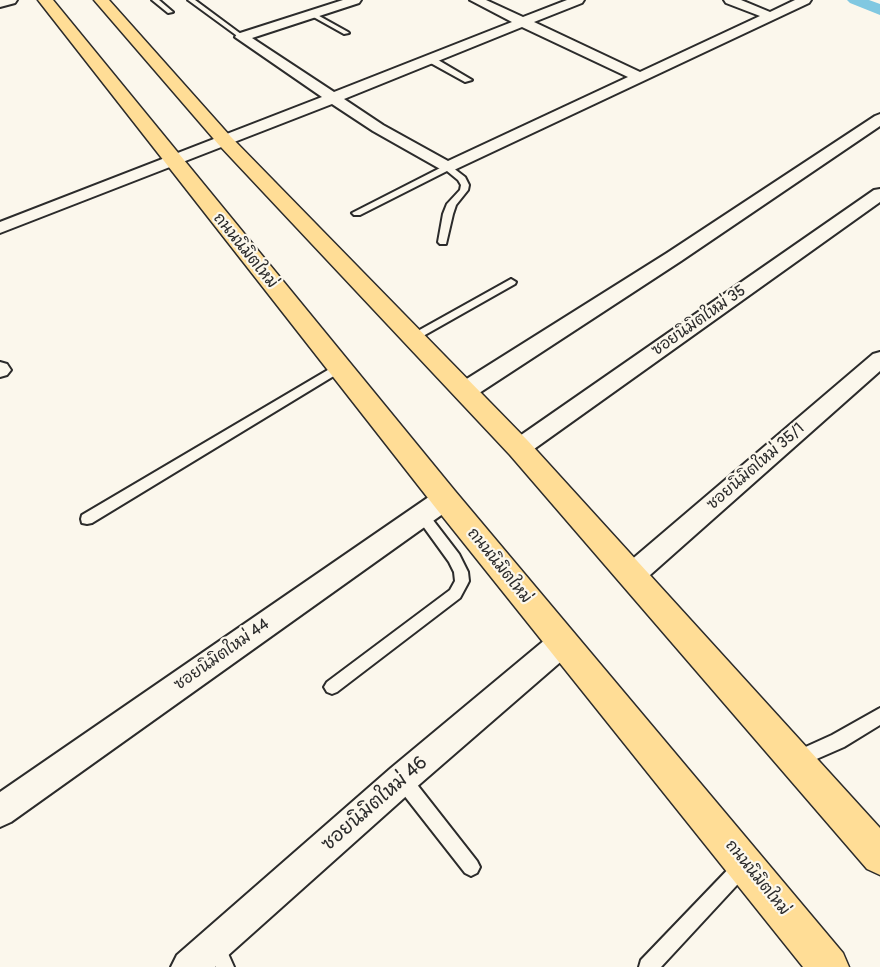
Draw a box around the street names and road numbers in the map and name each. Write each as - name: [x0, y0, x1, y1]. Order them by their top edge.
- street label: ถนนนิมิตใหม่: [209, 209, 281, 293]
- street label: ซอยนิมิตใหม่ 35: [648, 281, 750, 361]
- street label: ซอยนิมิตใหม่ 35/1: [703, 419, 809, 515]
- street label: ถนนนิมิตใหม่: [463, 524, 535, 608]
- street label: ซอยนิมิตใหม่ 44: [171, 615, 273, 695]
- street label: ซอยนิมิตใหม่ 46: [317, 752, 433, 856]
- street label: ถนนนิมิตใหม่: [721, 836, 793, 920]

